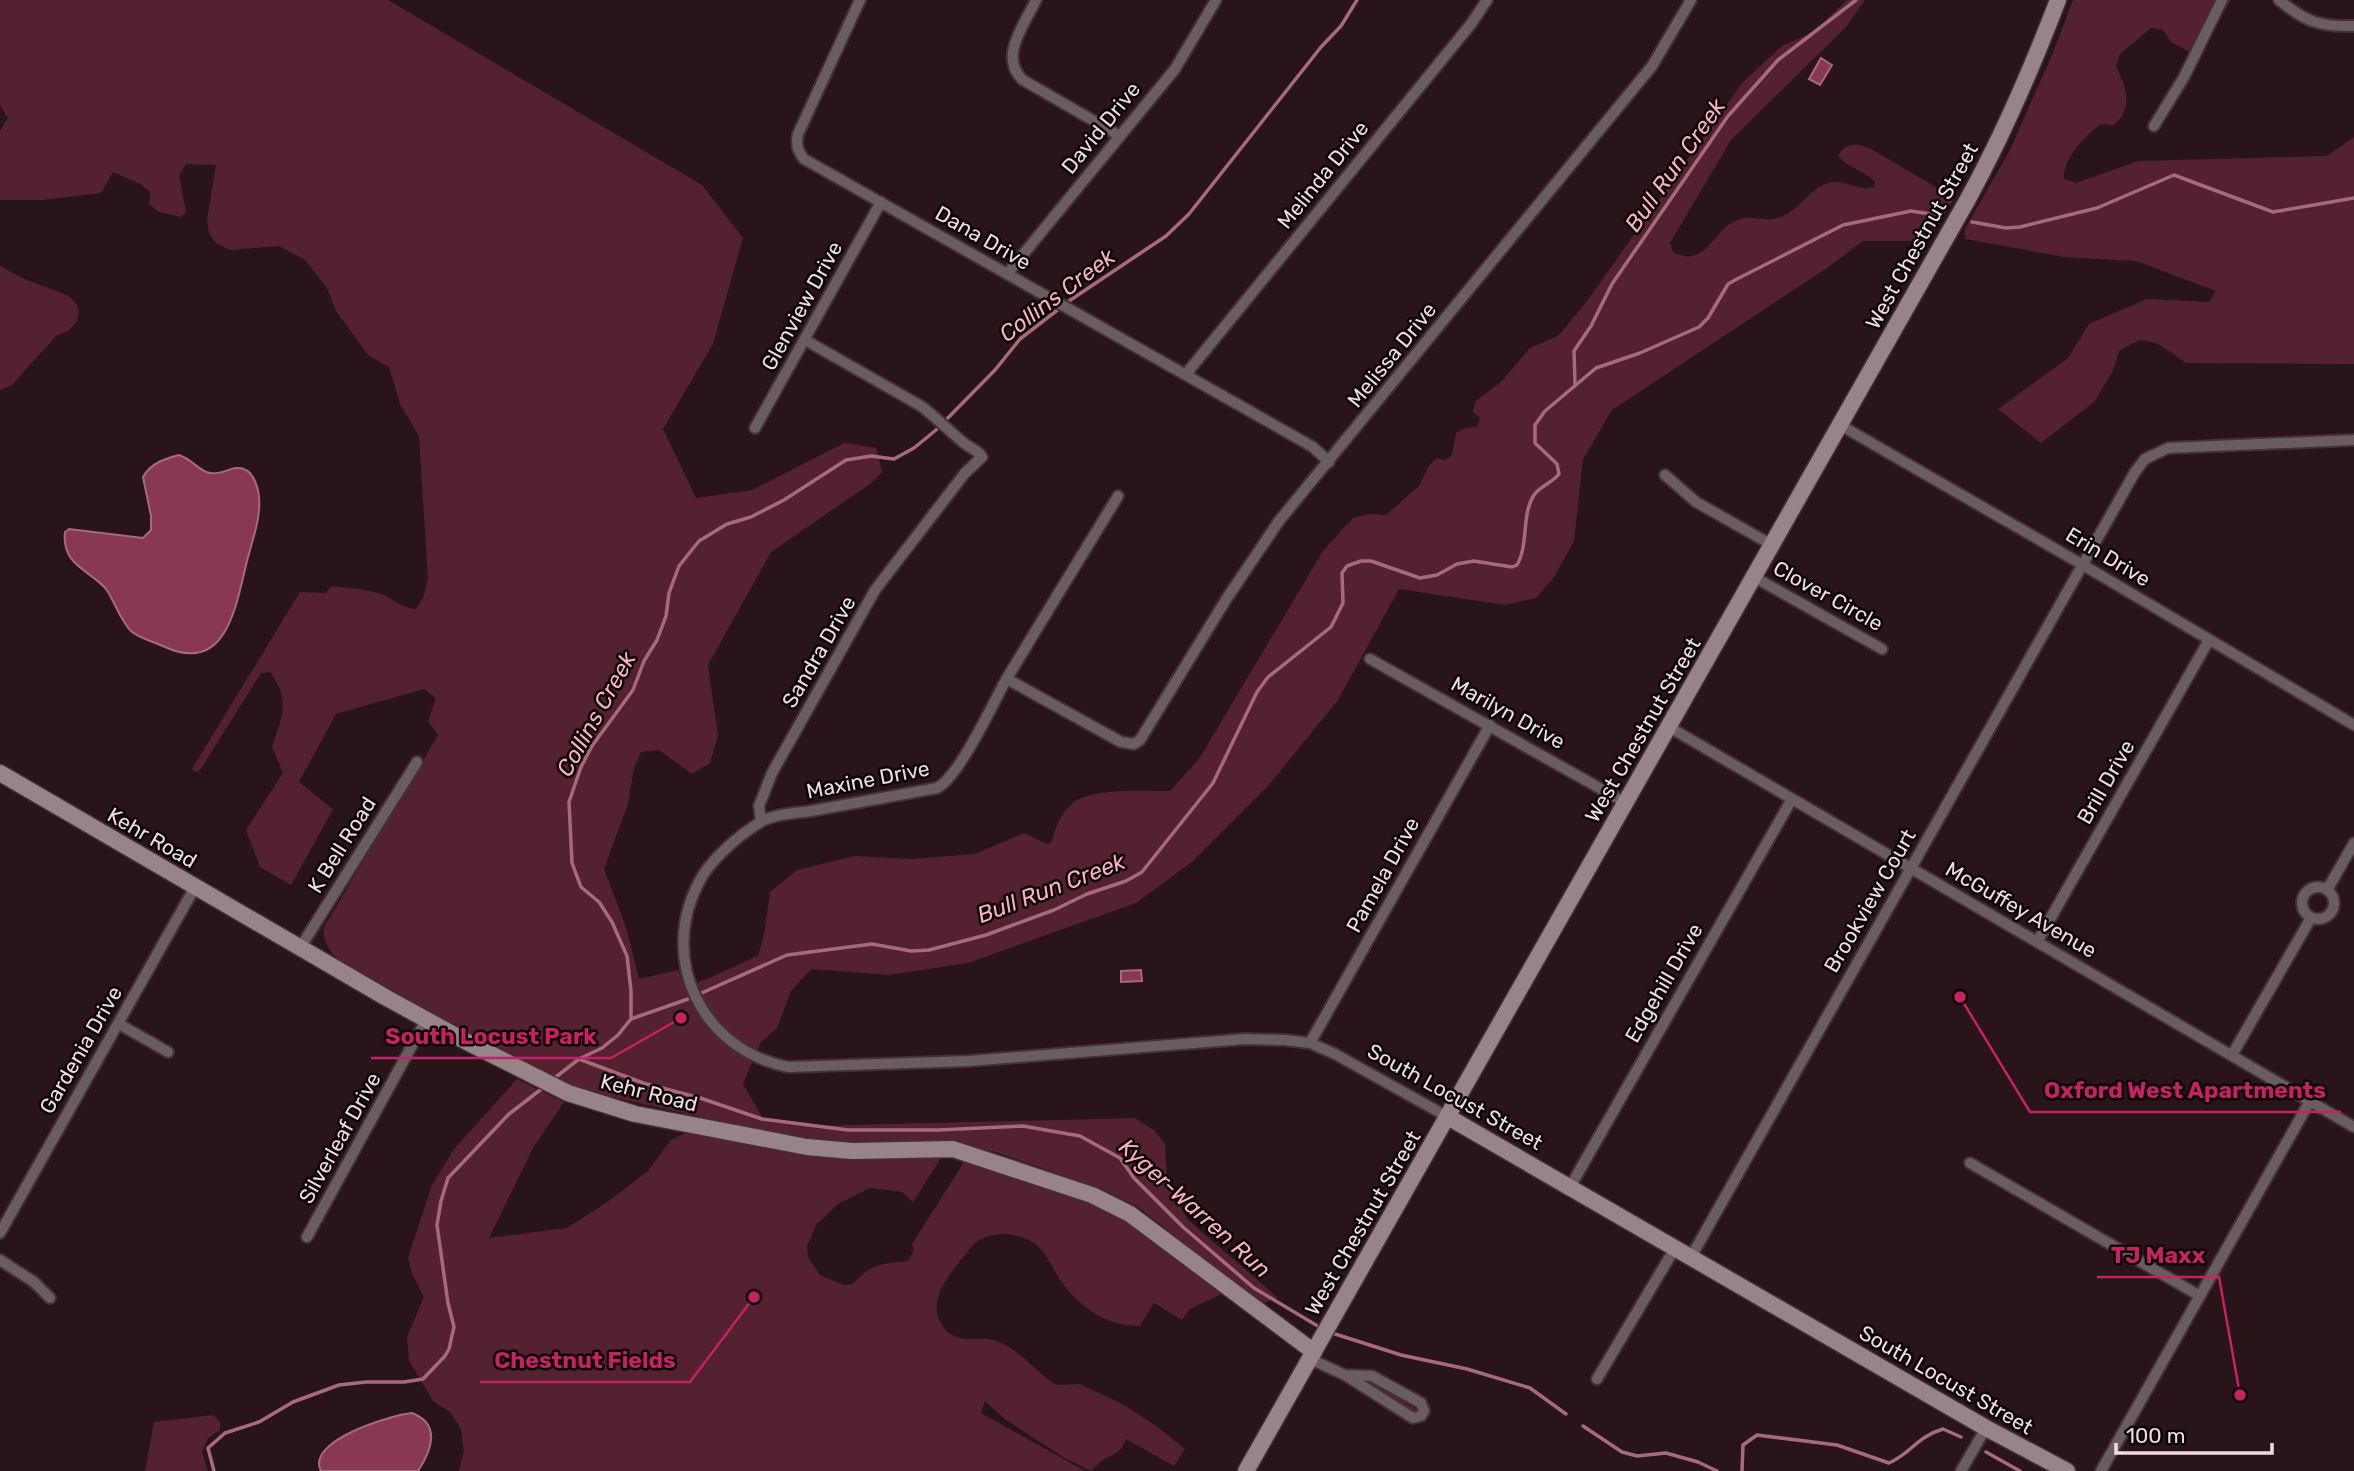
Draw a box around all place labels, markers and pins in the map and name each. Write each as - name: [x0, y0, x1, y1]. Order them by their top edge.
- callout: South Locust Park: [371, 1014, 611, 1058]
- callout: Oxford West Apartments: [2030, 1068, 2341, 1112]
- callout: TJ Maxx: [2097, 1233, 2219, 1277]
- callout: Chestnut Fields: [480, 1338, 690, 1382]

